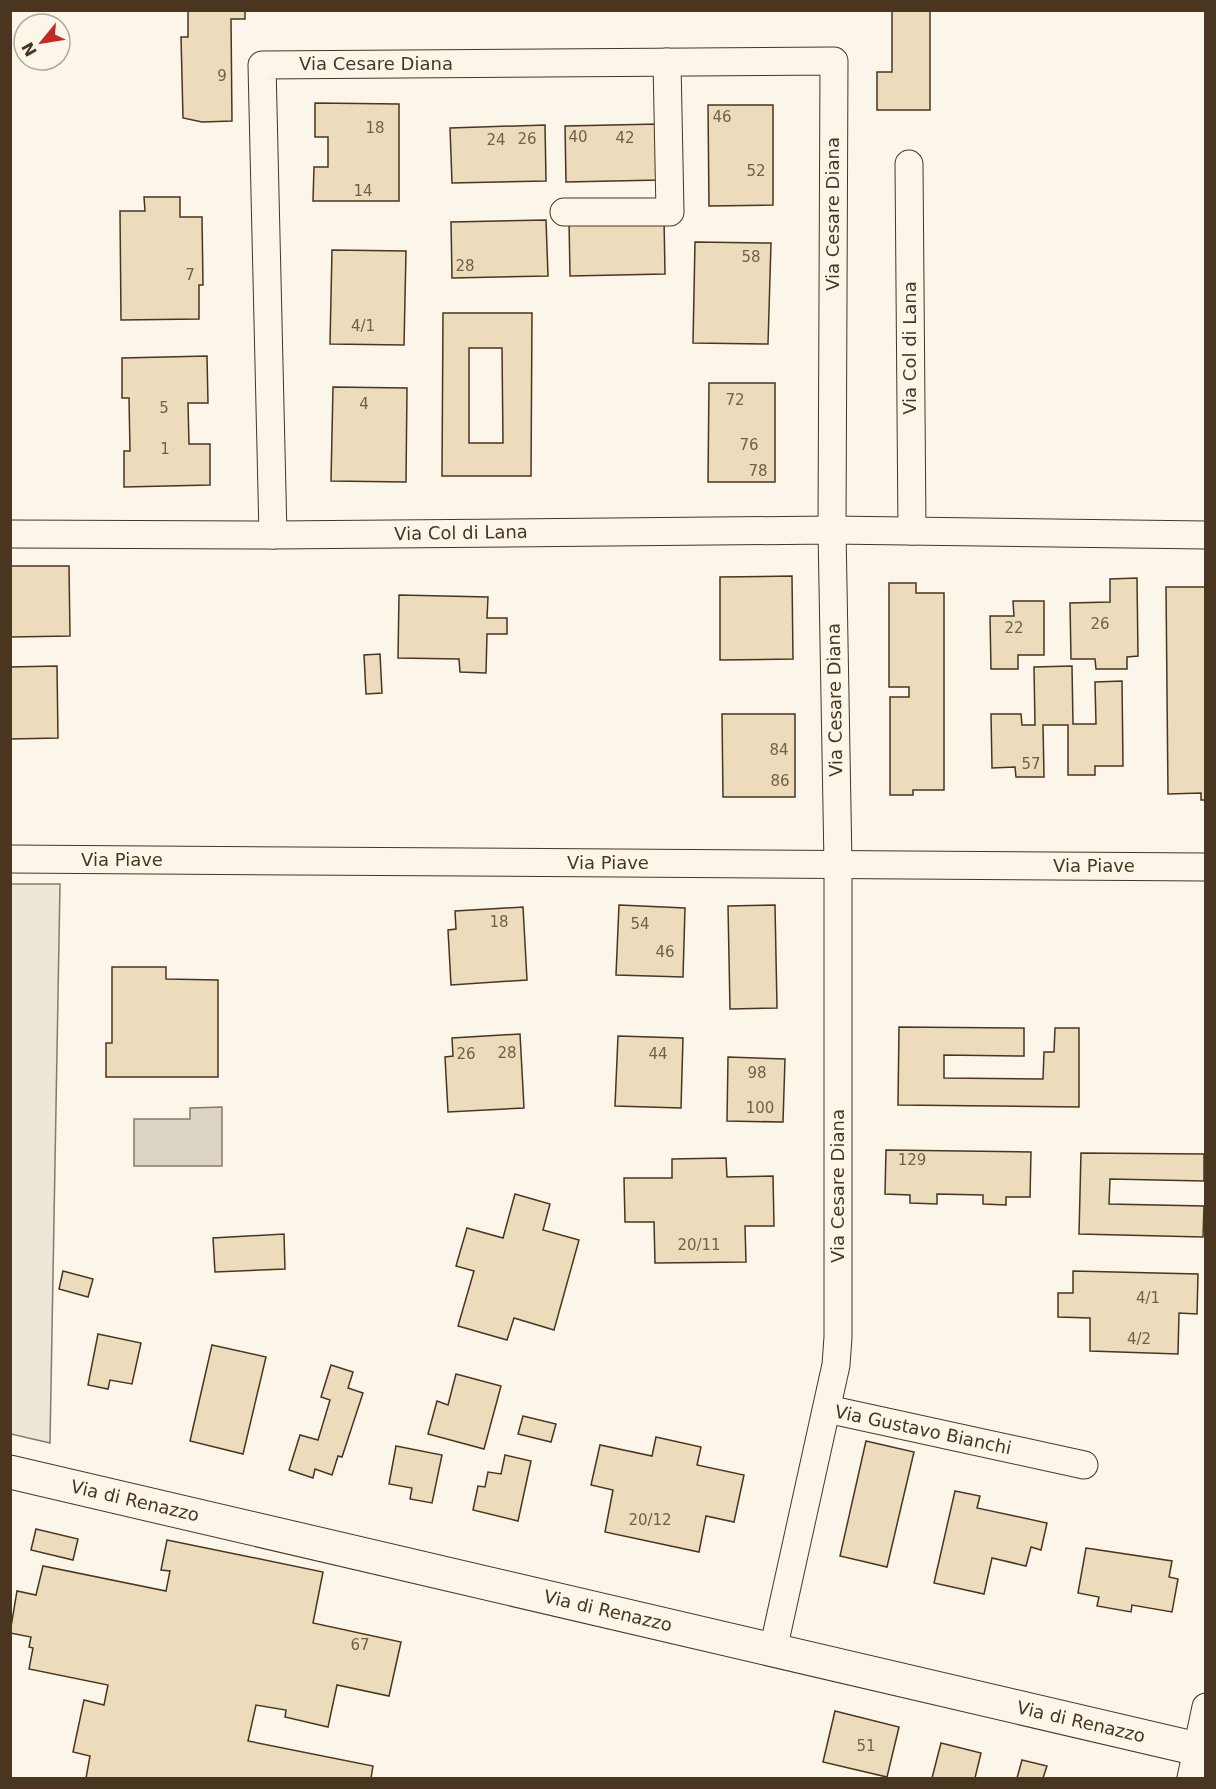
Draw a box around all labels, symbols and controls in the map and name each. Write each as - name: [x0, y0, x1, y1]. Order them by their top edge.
- north arrow: [12, 12, 72, 72]
- text: N: [18, 39, 41, 60]
- street label: Via Cesare Diana: [299, 53, 453, 74]
- house number: 9: [217, 67, 227, 85]
- house number: 46: [712, 108, 732, 126]
- house number: 18: [365, 119, 385, 137]
- house number: 40: [568, 128, 588, 146]
- house number: 42: [615, 129, 635, 147]
- house number: 26: [517, 130, 537, 148]
- house number: 24: [486, 131, 506, 149]
- street label: Via Cesare Diana: [822, 137, 843, 291]
- house number: 52: [746, 162, 766, 180]
- house number: 14: [353, 182, 373, 200]
- house number: 58: [741, 248, 761, 266]
- house number: 28: [455, 257, 475, 275]
- house number: 7: [185, 266, 195, 284]
- street label: Via Col di Lana: [899, 281, 920, 415]
- house number: 4/1: [351, 317, 375, 335]
- house number: 72: [725, 391, 745, 409]
- house number: 4: [359, 395, 369, 413]
- house number: 5: [159, 399, 169, 417]
- house number: 76: [739, 436, 759, 454]
- house number: 1: [160, 440, 170, 458]
- house number: 78: [748, 462, 768, 480]
- street label: Via Col di Lana: [394, 521, 528, 544]
- house number: 26: [1090, 615, 1110, 633]
- house number: 22: [1004, 619, 1024, 637]
- street label: Via Cesare Diana: [823, 623, 846, 777]
- house number: 84: [769, 741, 789, 759]
- house number: 57: [1021, 755, 1041, 773]
- house number: 86: [770, 772, 790, 790]
- street label: Via Piave: [81, 849, 163, 870]
- street label: Via Piave: [567, 852, 649, 873]
- street label: Via Piave: [1053, 855, 1135, 876]
- house number: 18: [489, 913, 509, 931]
- house number: 54: [630, 915, 650, 933]
- house number: 46: [655, 943, 675, 961]
- house number: 28: [497, 1044, 517, 1062]
- house number: 26: [456, 1045, 476, 1063]
- house number: 44: [648, 1045, 668, 1063]
- house number: 98: [747, 1064, 767, 1082]
- house number: 100: [746, 1099, 774, 1117]
- street label: Via Cesare Diana: [827, 1109, 848, 1263]
- house number: 129: [898, 1151, 926, 1169]
- house number: 20/11: [677, 1236, 721, 1254]
- house number: 4/1: [1136, 1289, 1160, 1307]
- house number: 4/2: [1127, 1330, 1151, 1348]
- street label: Via Gustavo Bianchi: [833, 1401, 1013, 1458]
- street label: Via di Renazzo: [69, 1476, 201, 1525]
- house number: 20/12: [628, 1511, 672, 1529]
- street label: Via di Renazzo: [542, 1586, 674, 1635]
- house number: 67: [350, 1636, 370, 1654]
- street label: Via di Renazzo: [1015, 1697, 1147, 1746]
- house number: 51: [856, 1737, 876, 1755]

